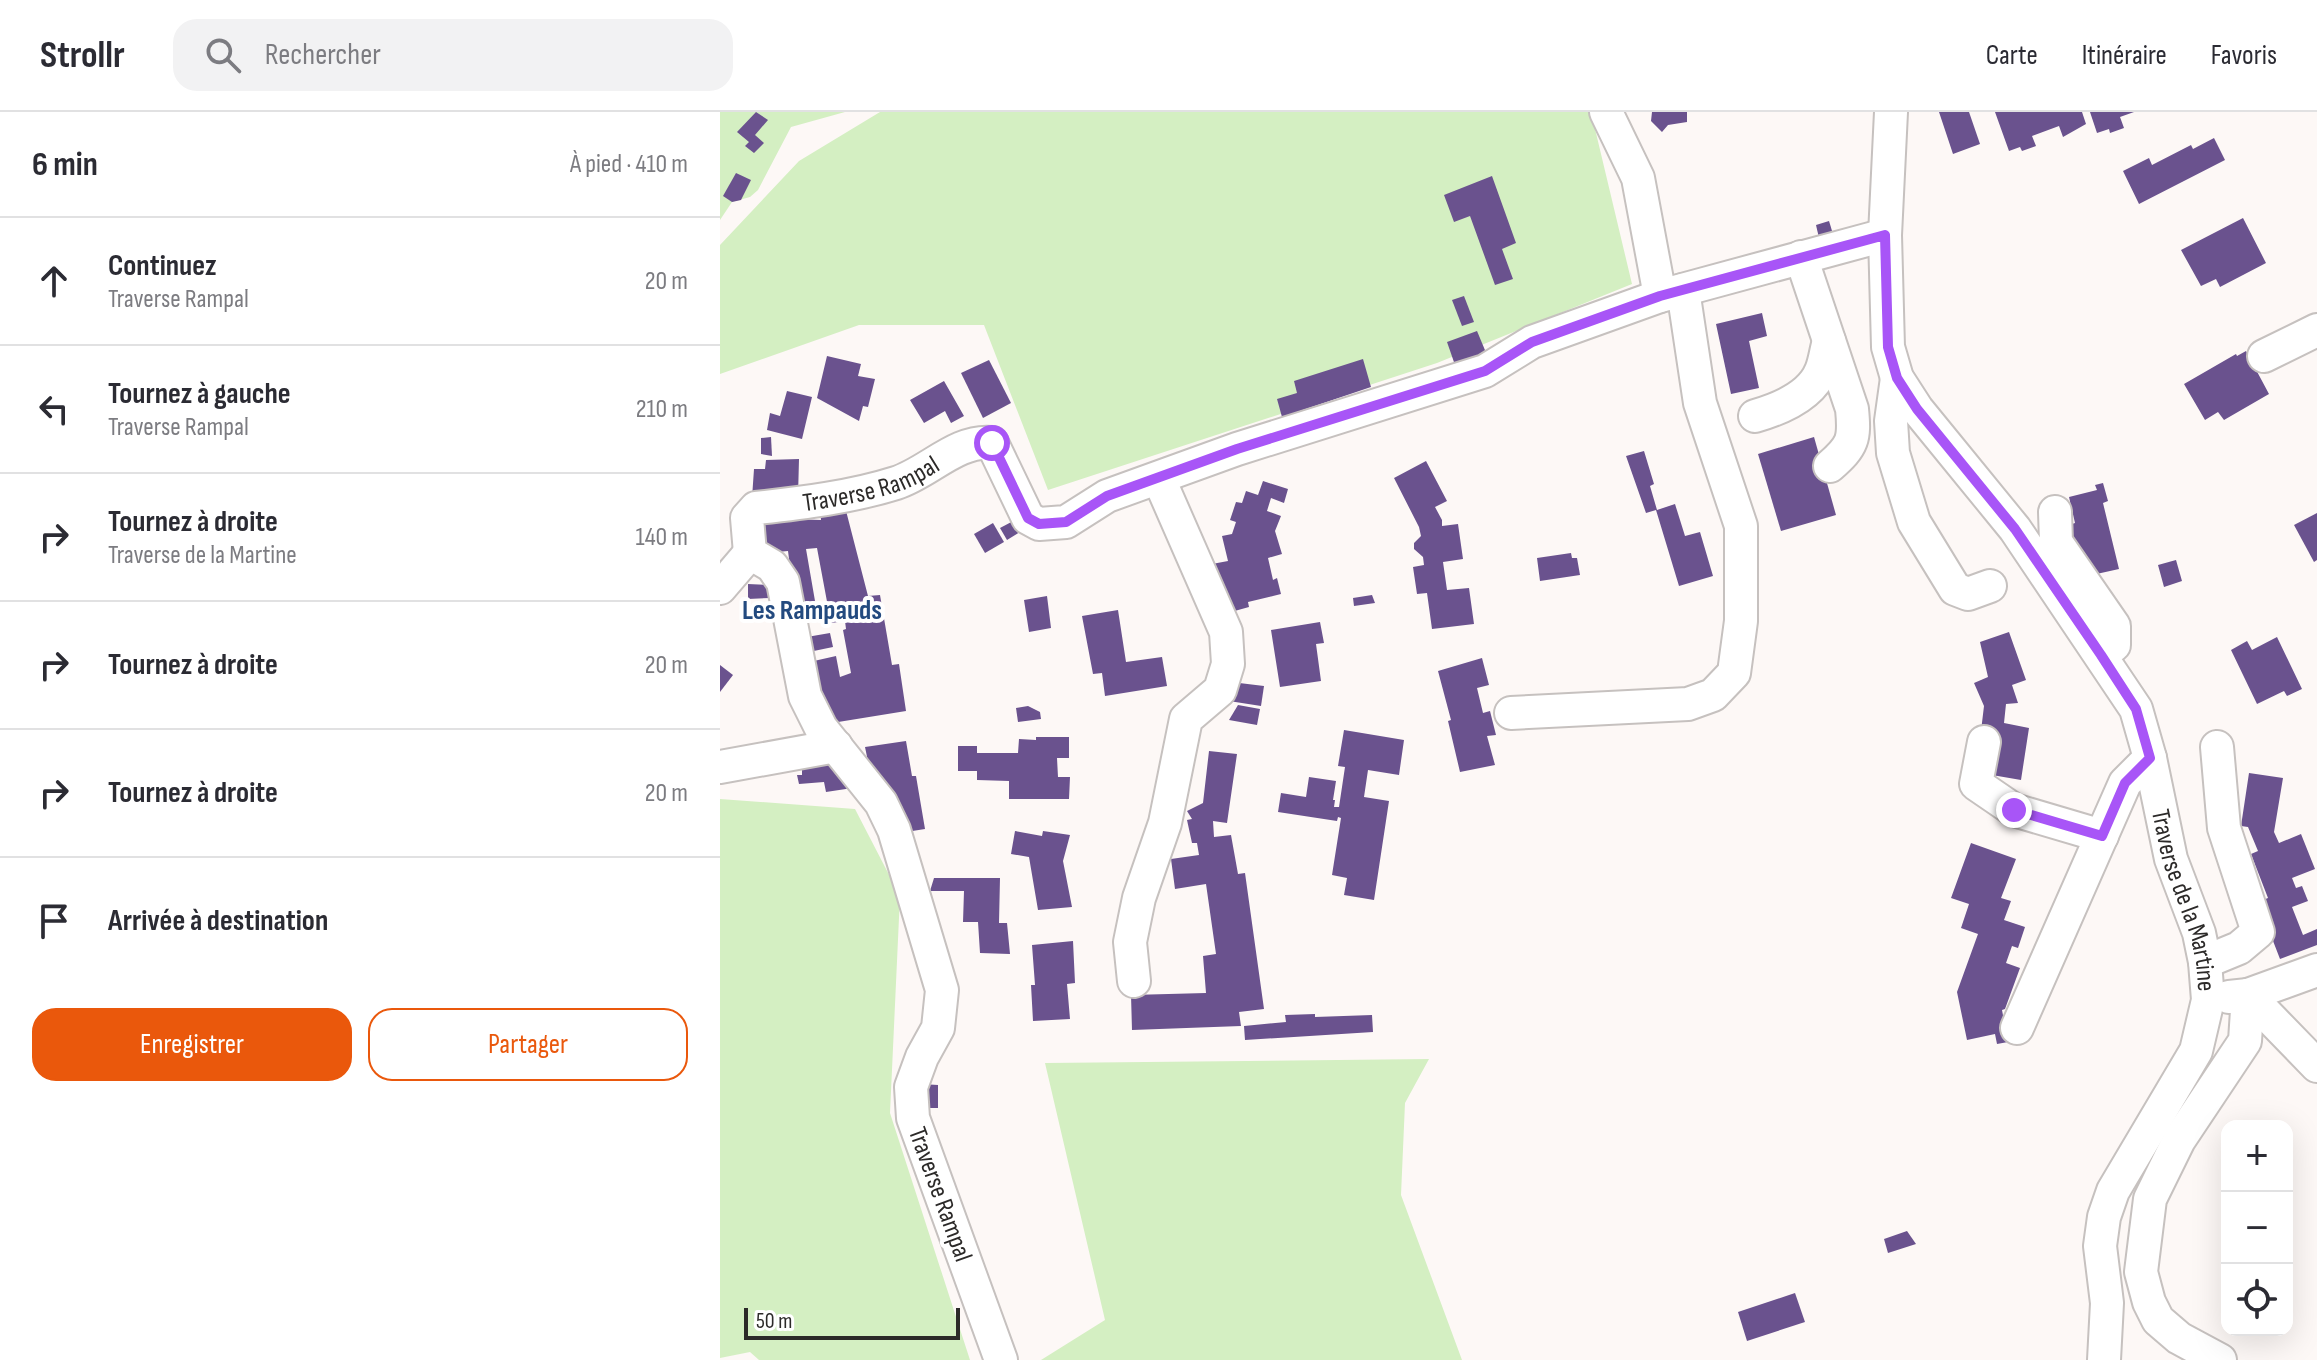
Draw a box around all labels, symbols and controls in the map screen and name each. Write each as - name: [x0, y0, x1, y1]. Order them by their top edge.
- search box: [173, 19, 733, 91]
- text: Strollr: [40, 33, 125, 78]
- icon: search: [201, 33, 245, 77]
- text: Rechercher: [265, 37, 381, 73]
- text: Carte: [1986, 39, 2038, 72]
- text: Itinéraire: [2082, 39, 2167, 72]
- text: Favoris: [2211, 39, 2277, 72]
- text: 6 min: [32, 144, 98, 185]
- text: À pied · 410 m: [570, 149, 688, 180]
- text: Continuez: [108, 248, 217, 284]
- icon: ahead: [32, 259, 76, 303]
- text: 20 m: [645, 266, 688, 297]
- text: Traverse Rampal: [108, 284, 249, 315]
- text: Tournez à gauche: [108, 376, 291, 412]
- icon: left: [32, 387, 76, 431]
- text: 210 m: [636, 394, 688, 425]
- text: Traverse Rampal: [108, 412, 249, 443]
- route start: [974, 425, 1010, 461]
- street label: Traverse Rampal: [801, 450, 945, 519]
- text: Tournez à droite: [108, 504, 278, 540]
- icon: right: [32, 515, 76, 559]
- text: 140 m: [636, 522, 688, 553]
- text: Traverse de la Martine: [108, 540, 297, 571]
- district label: Les Rampauds: [742, 594, 882, 627]
- icon: right: [32, 643, 76, 687]
- text: Tournez à droite: [108, 647, 278, 683]
- text: 20 m: [645, 650, 688, 681]
- icon: right: [32, 771, 76, 815]
- text: Tournez à droite: [108, 775, 278, 811]
- text: 20 m: [645, 778, 688, 809]
- route end: [1996, 792, 2032, 828]
- street label: Traverse de la Martine: [2144, 806, 2221, 993]
- icon: arrive: [32, 899, 76, 943]
- text: Arrivée à destination: [108, 903, 328, 939]
- button: Enregistrer: [32, 1008, 352, 1081]
- button: Partager: [368, 1008, 688, 1081]
- map controls: [2221, 1120, 2293, 1336]
- button: +: [2221, 1120, 2293, 1192]
- street label: Traverse Rampal: [901, 1123, 978, 1266]
- button: −: [2221, 1192, 2293, 1264]
- button: locate: [2221, 1264, 2293, 1336]
- scale bar: [744, 1304, 960, 1340]
- text: 50 m: [756, 1308, 792, 1335]

